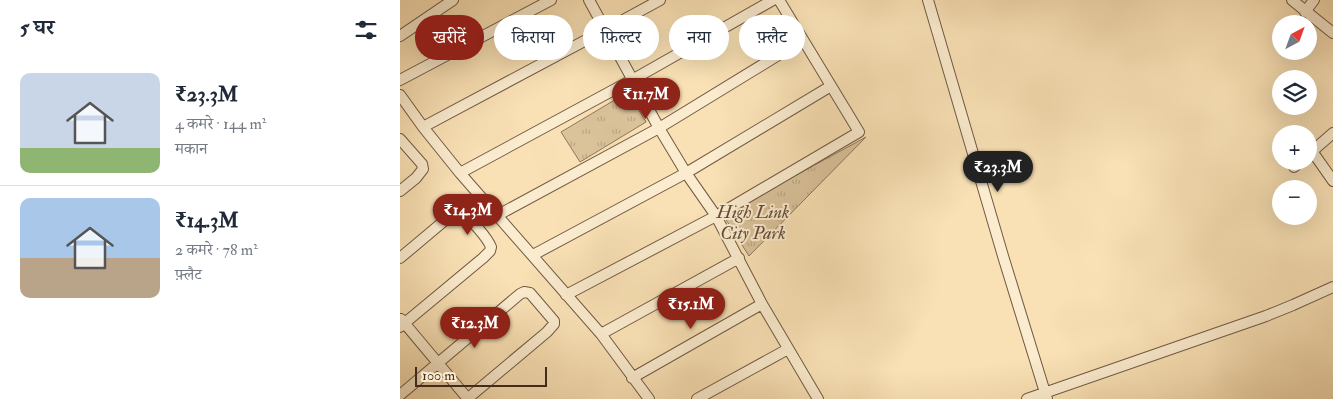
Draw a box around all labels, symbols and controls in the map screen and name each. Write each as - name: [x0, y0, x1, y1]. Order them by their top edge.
- text: 5 घर: [20, 14, 55, 41]
- chip: खरीदें: [415, 15, 484, 60]
- chip: किराया: [494, 15, 573, 60]
- chip: फ़िल्टर: [583, 15, 659, 60]
- chip: नया: [669, 15, 729, 60]
- chip: फ़्लैट: [739, 15, 805, 60]
- north arrow: [1272, 15, 1318, 60]
- map controls: [1272, 15, 1317, 225]
- icon: filters: [352, 16, 380, 44]
- button: layers: [1272, 70, 1317, 115]
- pin: ₹11.7M: [605, 78, 687, 120]
- text: ₹23.3M: [175, 81, 238, 108]
- text: ₹11.7M: [623, 84, 669, 104]
- icon: home: [60, 93, 120, 153]
- text: 4 कमरे · 144 m²: [175, 114, 266, 134]
- button: +: [1272, 125, 1317, 170]
- text: मकान: [175, 139, 207, 159]
- pin: ₹23.3M: [957, 150, 1039, 193]
- text: ₹23.3M: [974, 157, 1022, 177]
- button: −: [1272, 180, 1317, 225]
- pin: ₹14.3M: [427, 194, 509, 236]
- text: ₹14.3M: [444, 200, 492, 220]
- park label: High Link City Park: [716, 201, 789, 245]
- text: ₹14.3M: [175, 207, 239, 234]
- icon: home: [60, 218, 120, 278]
- text: 2 कमरे · 78 m²: [175, 240, 258, 260]
- text: फ़्लैट: [175, 265, 202, 285]
- pin: ₹15.1M: [650, 288, 732, 330]
- text: ₹15.1M: [668, 294, 714, 314]
- pin: ₹12.3M: [434, 306, 516, 349]
- text: ₹12.3M: [451, 313, 499, 333]
- scale bar: [415, 364, 548, 387]
- text: 100 m: [422, 367, 455, 384]

